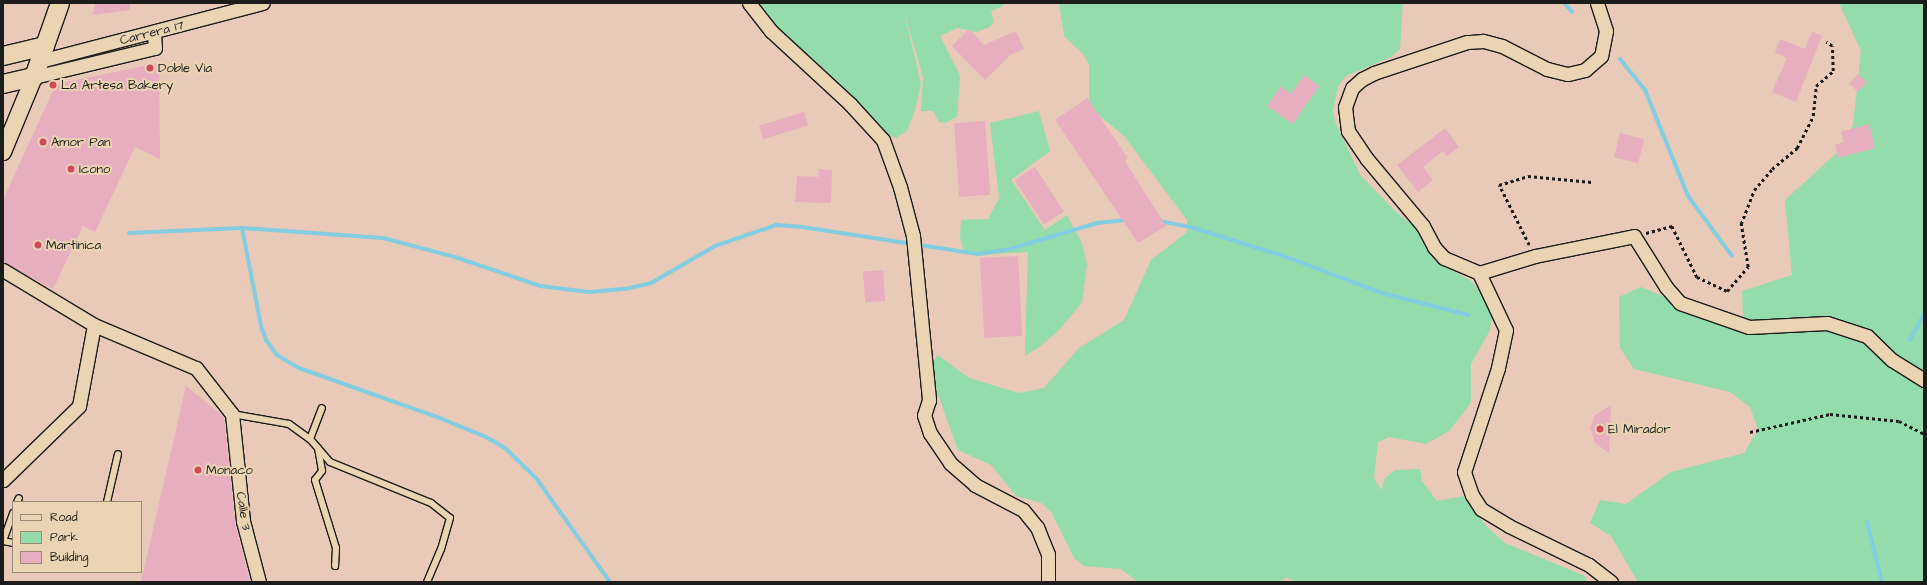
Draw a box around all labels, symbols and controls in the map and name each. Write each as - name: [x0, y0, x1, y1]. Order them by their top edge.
- street label: Carrera 17: [118, 17, 186, 49]
- place label: Doble Via: [158, 60, 212, 76]
- marker: Doble Via: [145, 63, 155, 73]
- place label: La Artesa Bakery: [61, 77, 173, 93]
- marker: La Artesa Bakery: [48, 80, 58, 90]
- place label: Amor Pan: [51, 134, 111, 150]
- marker: Amor Pan: [38, 137, 48, 147]
- place label: Icono: [79, 161, 110, 177]
- marker: Icono: [66, 164, 76, 174]
- place label: Martinica: [46, 237, 101, 253]
- marker: Martinica: [33, 240, 43, 250]
- place label: El Mirador: [1608, 421, 1671, 437]
- marker: El Mirador: [1595, 424, 1605, 434]
- place label: Monaco: [206, 462, 253, 478]
- marker: Monaco: [193, 465, 203, 475]
- street label: Calle 3: [232, 491, 254, 531]
- legend: [12, 501, 142, 573]
- text: Road: [50, 509, 78, 526]
- text: Park: [50, 529, 78, 546]
- text: Building: [50, 549, 88, 566]

